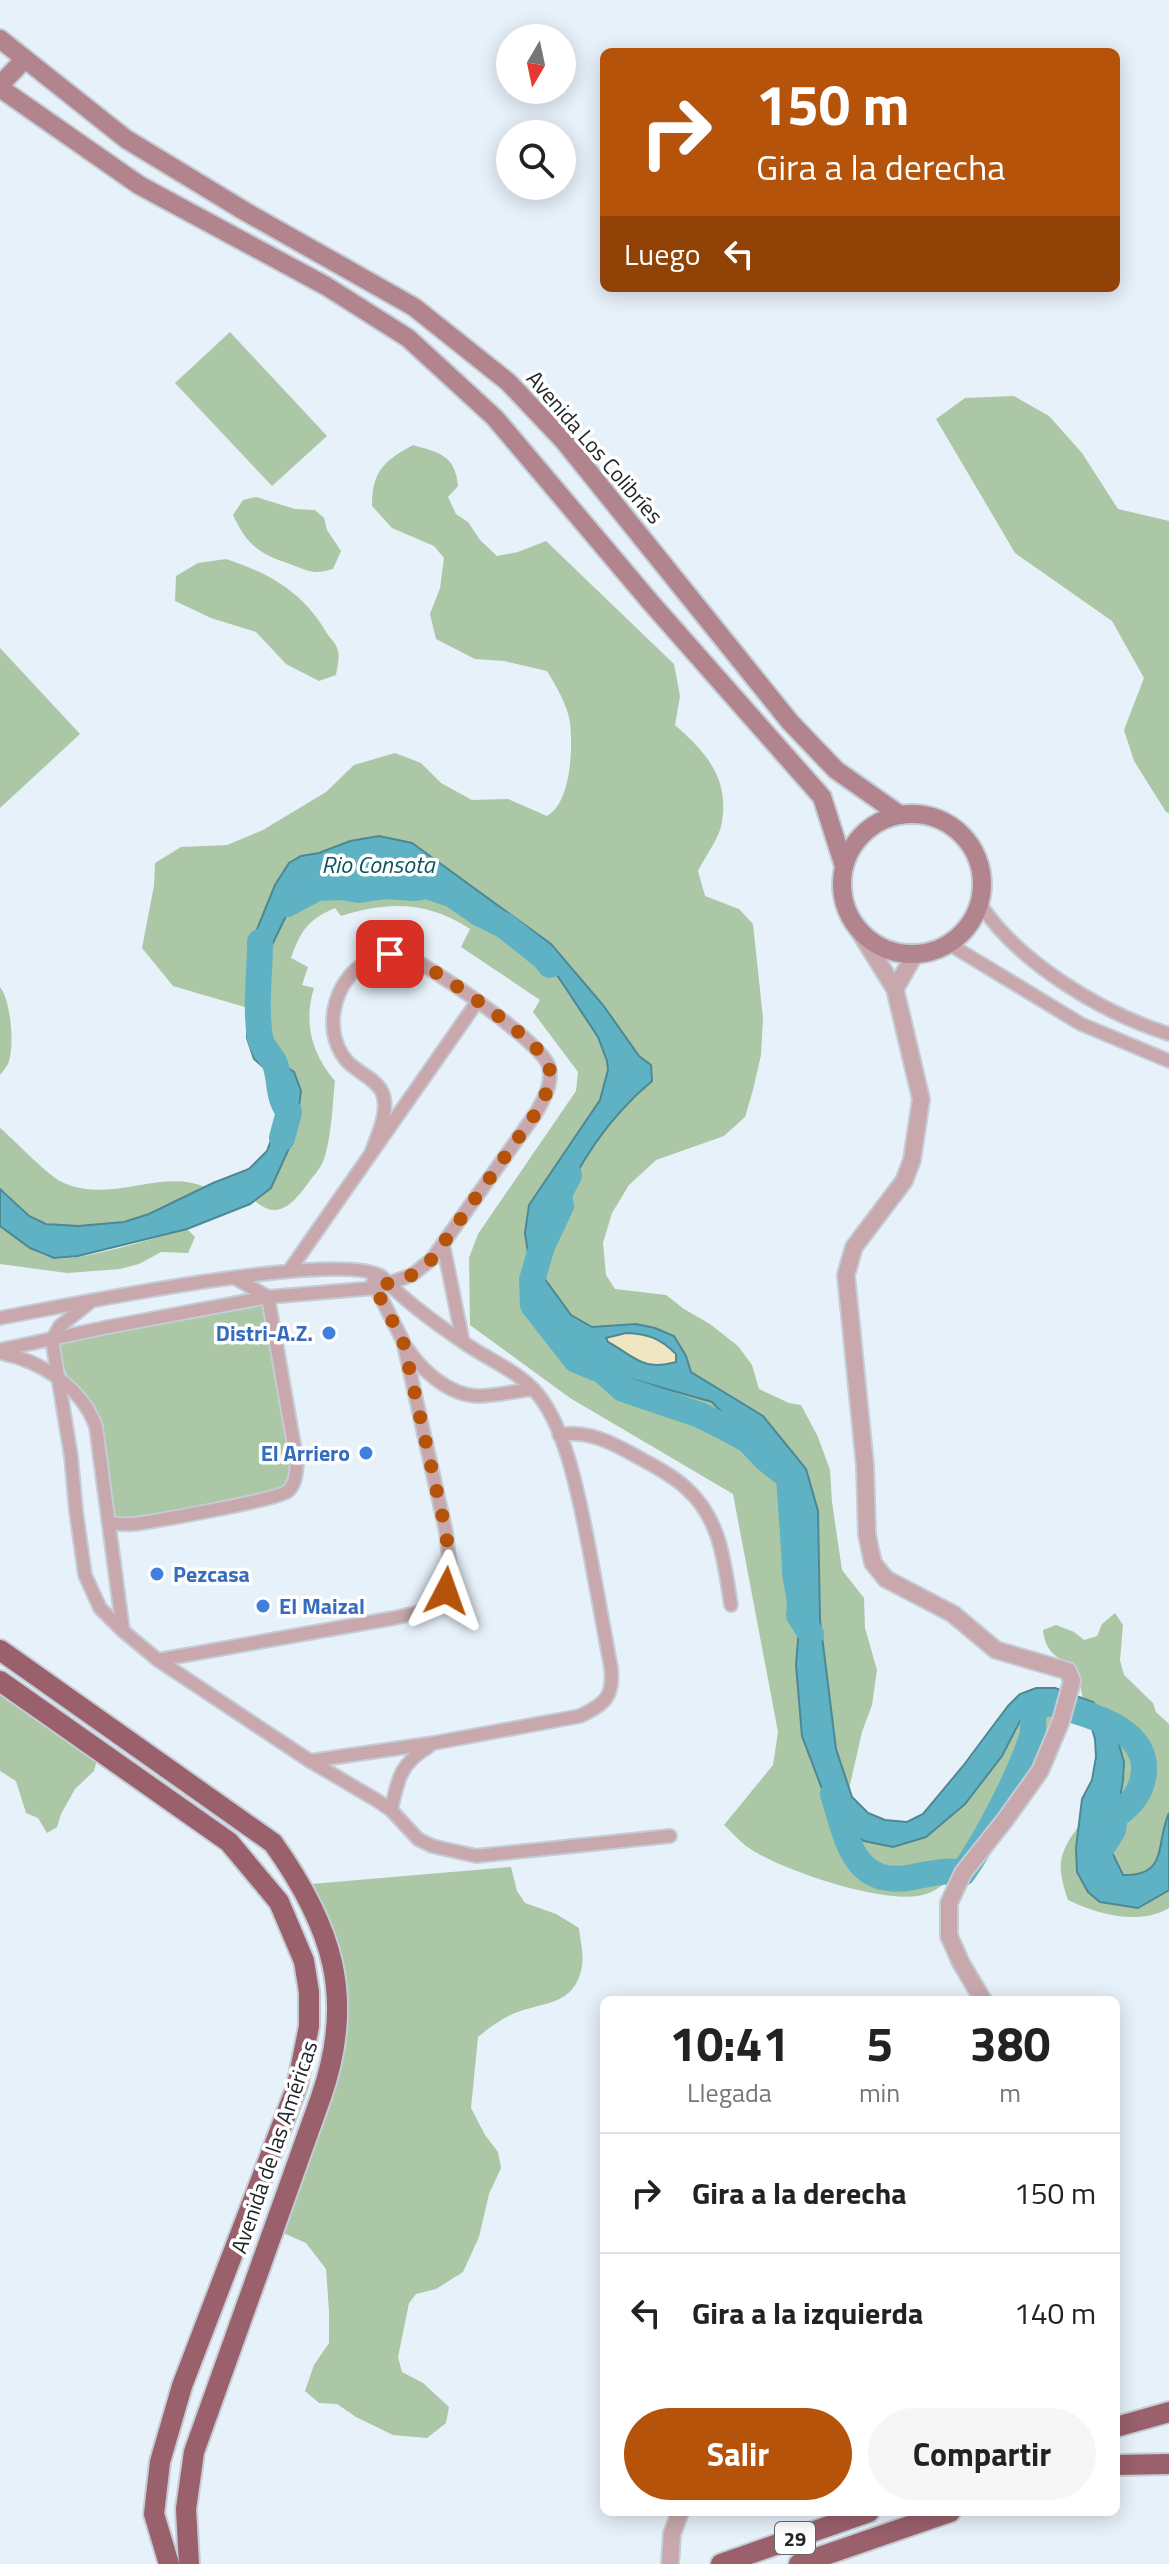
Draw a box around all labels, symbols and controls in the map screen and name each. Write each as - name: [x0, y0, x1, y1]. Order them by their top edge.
- north arrow: [496, 24, 576, 104]
- map controls: [496, 24, 576, 200]
- text: 150 m: [756, 62, 909, 147]
- icon: right: [624, 80, 728, 184]
- button: search: [496, 120, 576, 200]
- text: Gira a la derecha: [756, 139, 1005, 194]
- text: Luego: [624, 231, 701, 277]
- icon: left: [717, 232, 761, 276]
- street label: Avenida Los Colibríes: [519, 363, 671, 531]
- water label: Rio Consota: [322, 846, 436, 882]
- pin: [356, 920, 424, 988]
- icon: arrive: [368, 932, 412, 976]
- place label: Distri-A.Z.: [216, 1316, 313, 1350]
- marker: Distri-A.Z.: [320, 1324, 338, 1342]
- place label: El Arriero: [261, 1436, 350, 1470]
- marker: El Arriero: [357, 1444, 375, 1462]
- position arrow: [404, 1549, 488, 1633]
- place label: Pezcasa: [173, 1557, 250, 1591]
- marker: Pezcasa: [148, 1565, 166, 1583]
- place label: El Maizal: [279, 1589, 365, 1623]
- marker: El Maizal: [254, 1597, 272, 1615]
- text: 10:41: [670, 2007, 789, 2080]
- text: 5: [866, 2007, 893, 2080]
- text: 380: [970, 2007, 1050, 2080]
- street label: Avenida de las Américas: [222, 2036, 326, 2258]
- text: Llegada: [687, 2073, 772, 2112]
- text: min: [859, 2073, 900, 2112]
- text: m: [999, 2073, 1021, 2112]
- text: Gira a la derecha: [692, 2170, 907, 2216]
- text: 150 m: [1014, 2170, 1096, 2216]
- icon: right: [624, 2171, 668, 2215]
- text: Gira a la izquierda: [692, 2290, 923, 2336]
- text: 140 m: [1014, 2290, 1096, 2336]
- icon: left: [624, 2291, 668, 2335]
- button: Salir: [624, 2408, 852, 2500]
- button: Compartir: [868, 2408, 1096, 2500]
- road number: 29: [775, 2522, 815, 2554]

